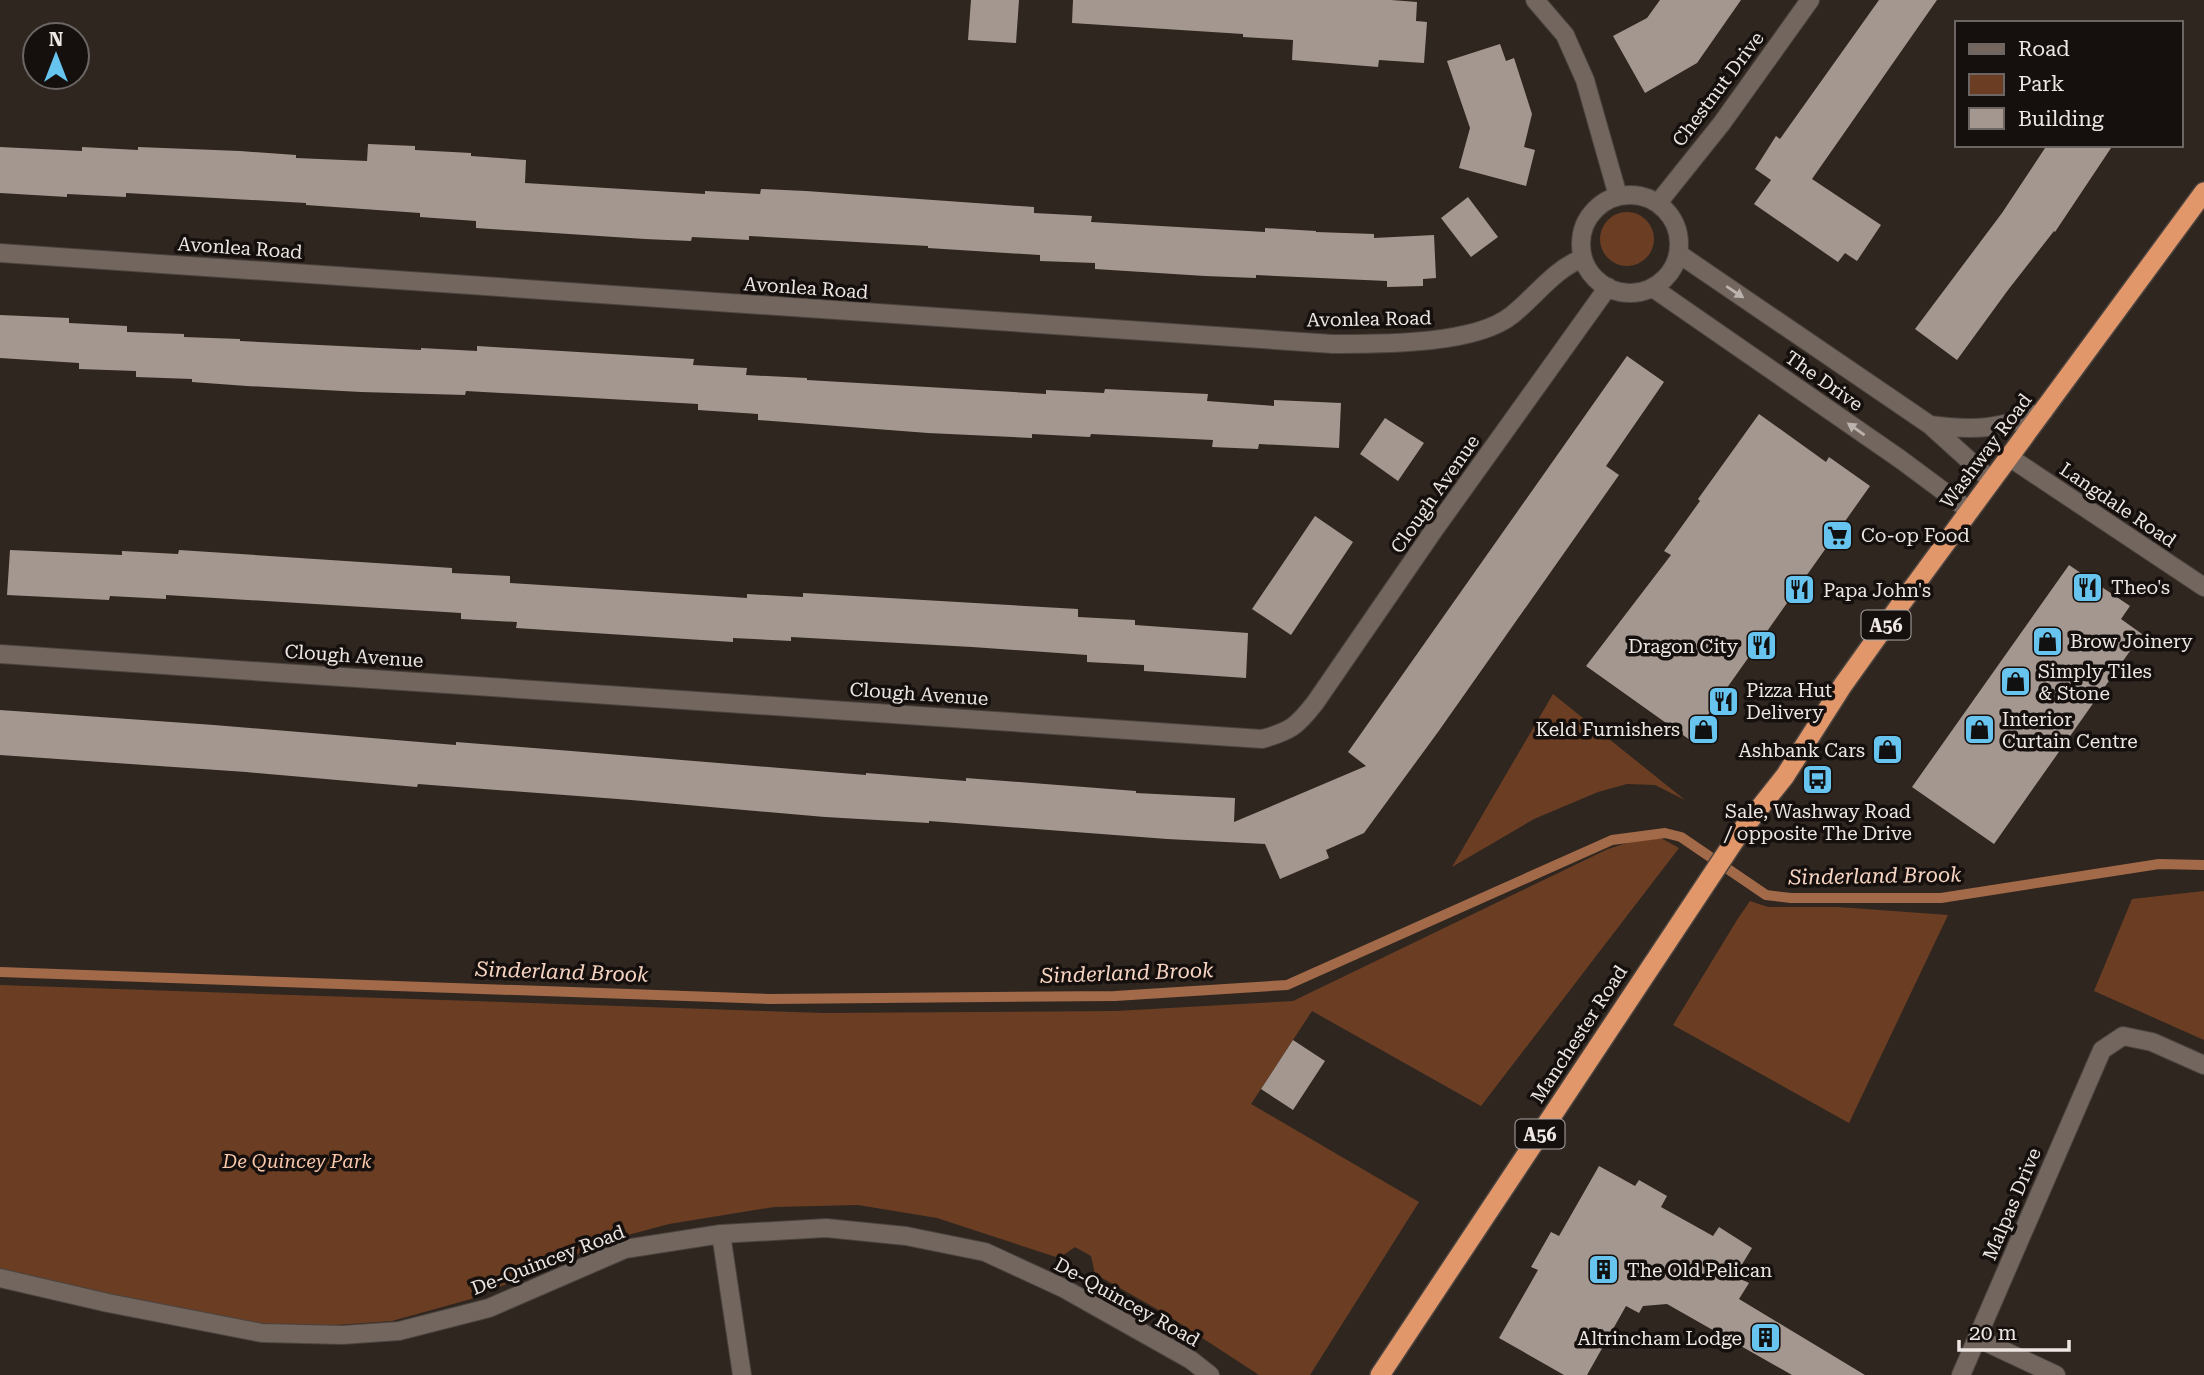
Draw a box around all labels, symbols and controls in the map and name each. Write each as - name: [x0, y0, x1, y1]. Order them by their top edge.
- north arrow: [21, 21, 91, 91]
- legend: [1955, 21, 2183, 147]
- street label: Chestnut Drive: [1667, 27, 1769, 151]
- text: N: [49, 28, 64, 51]
- text: Road: [2018, 37, 2070, 61]
- text: Park: [2018, 72, 2064, 96]
- text: Building: [2018, 107, 2104, 131]
- street label: Avonlea Road: [177, 232, 303, 264]
- street label: Avonlea Road: [743, 272, 869, 304]
- one-way arrow: [1726, 285, 1744, 299]
- street label: Avonlea Road: [1306, 306, 1432, 332]
- street label: The Drive: [1781, 346, 1867, 416]
- street label: Washway Road: [1935, 389, 2037, 513]
- one-way arrow: [1847, 423, 1866, 436]
- street label: Clough Avenue: [1386, 430, 1484, 558]
- street label: Langdale Road: [2056, 458, 2180, 552]
- supermarket icon: Co-op Food: [1821, 518, 1855, 552]
- place label: Co-op Food: [1861, 524, 1970, 547]
- restaurant icon: Theo's: [2071, 570, 2105, 604]
- restaurant icon: Papa John's: [1783, 573, 1817, 607]
- place label: Theo's: [2111, 576, 2170, 599]
- place label: Papa John's: [1823, 579, 1931, 602]
- road number: A56: [1862, 610, 1910, 640]
- shop icon: Brow Joinery: [2030, 624, 2064, 658]
- restaurant icon: Dragon City: [1744, 629, 1778, 663]
- place label: Brow Joinery: [2070, 630, 2193, 653]
- place label: Dragon City: [1628, 635, 1739, 658]
- street label: Clough Avenue: [284, 640, 424, 672]
- place label: Simply Tiles & Stone: [2038, 660, 2152, 705]
- shop icon: Simply Tiles & Stone: [1998, 665, 2032, 699]
- street label: Clough Avenue: [849, 678, 989, 710]
- place label: Pizza Hut Delivery: [1746, 679, 1832, 724]
- restaurant icon: Pizza Hut Delivery: [1706, 684, 1740, 718]
- place label: Interior Curtain Centre: [2002, 708, 2138, 753]
- shop icon: Keld Furnishers: [1686, 712, 1720, 746]
- shop icon: Interior Curtain Centre: [1962, 713, 1996, 747]
- place label: Keld Furnishers: [1535, 718, 1680, 741]
- shop icon: Ashbank Cars: [1871, 733, 1905, 767]
- place label: Ashbank Cars: [1739, 739, 1865, 762]
- bus stop icon: Sale, Washway Road / opposite The Drive: [1801, 763, 1835, 797]
- place label: Sale, Washway Road / opposite The Drive: [1723, 800, 1912, 845]
- water label: Sinderland Brook: [1787, 862, 1962, 890]
- water label: Sinderland Brook: [474, 957, 649, 987]
- water label: Sinderland Brook: [1039, 958, 1214, 988]
- street label: Manchester Road: [1526, 961, 1632, 1107]
- road number: A56: [1516, 1120, 1564, 1148]
- street label: Malpas Drive: [1978, 1144, 2046, 1264]
- park label: De Quincey Park: [222, 1150, 372, 1173]
- street label: De-Quincey Road: [468, 1220, 628, 1300]
- street label: De-Quincey Road: [1050, 1253, 1204, 1351]
- building icon: The Old Pelican: [1587, 1253, 1621, 1287]
- place label: The Old Pelican: [1627, 1259, 1772, 1282]
- scale bar: [1959, 1308, 2069, 1352]
- building icon: Altrincham Lodge: [1748, 1321, 1782, 1355]
- text: 20 m: [1969, 1321, 2017, 1345]
- place label: Altrincham Lodge: [1578, 1327, 1742, 1350]

